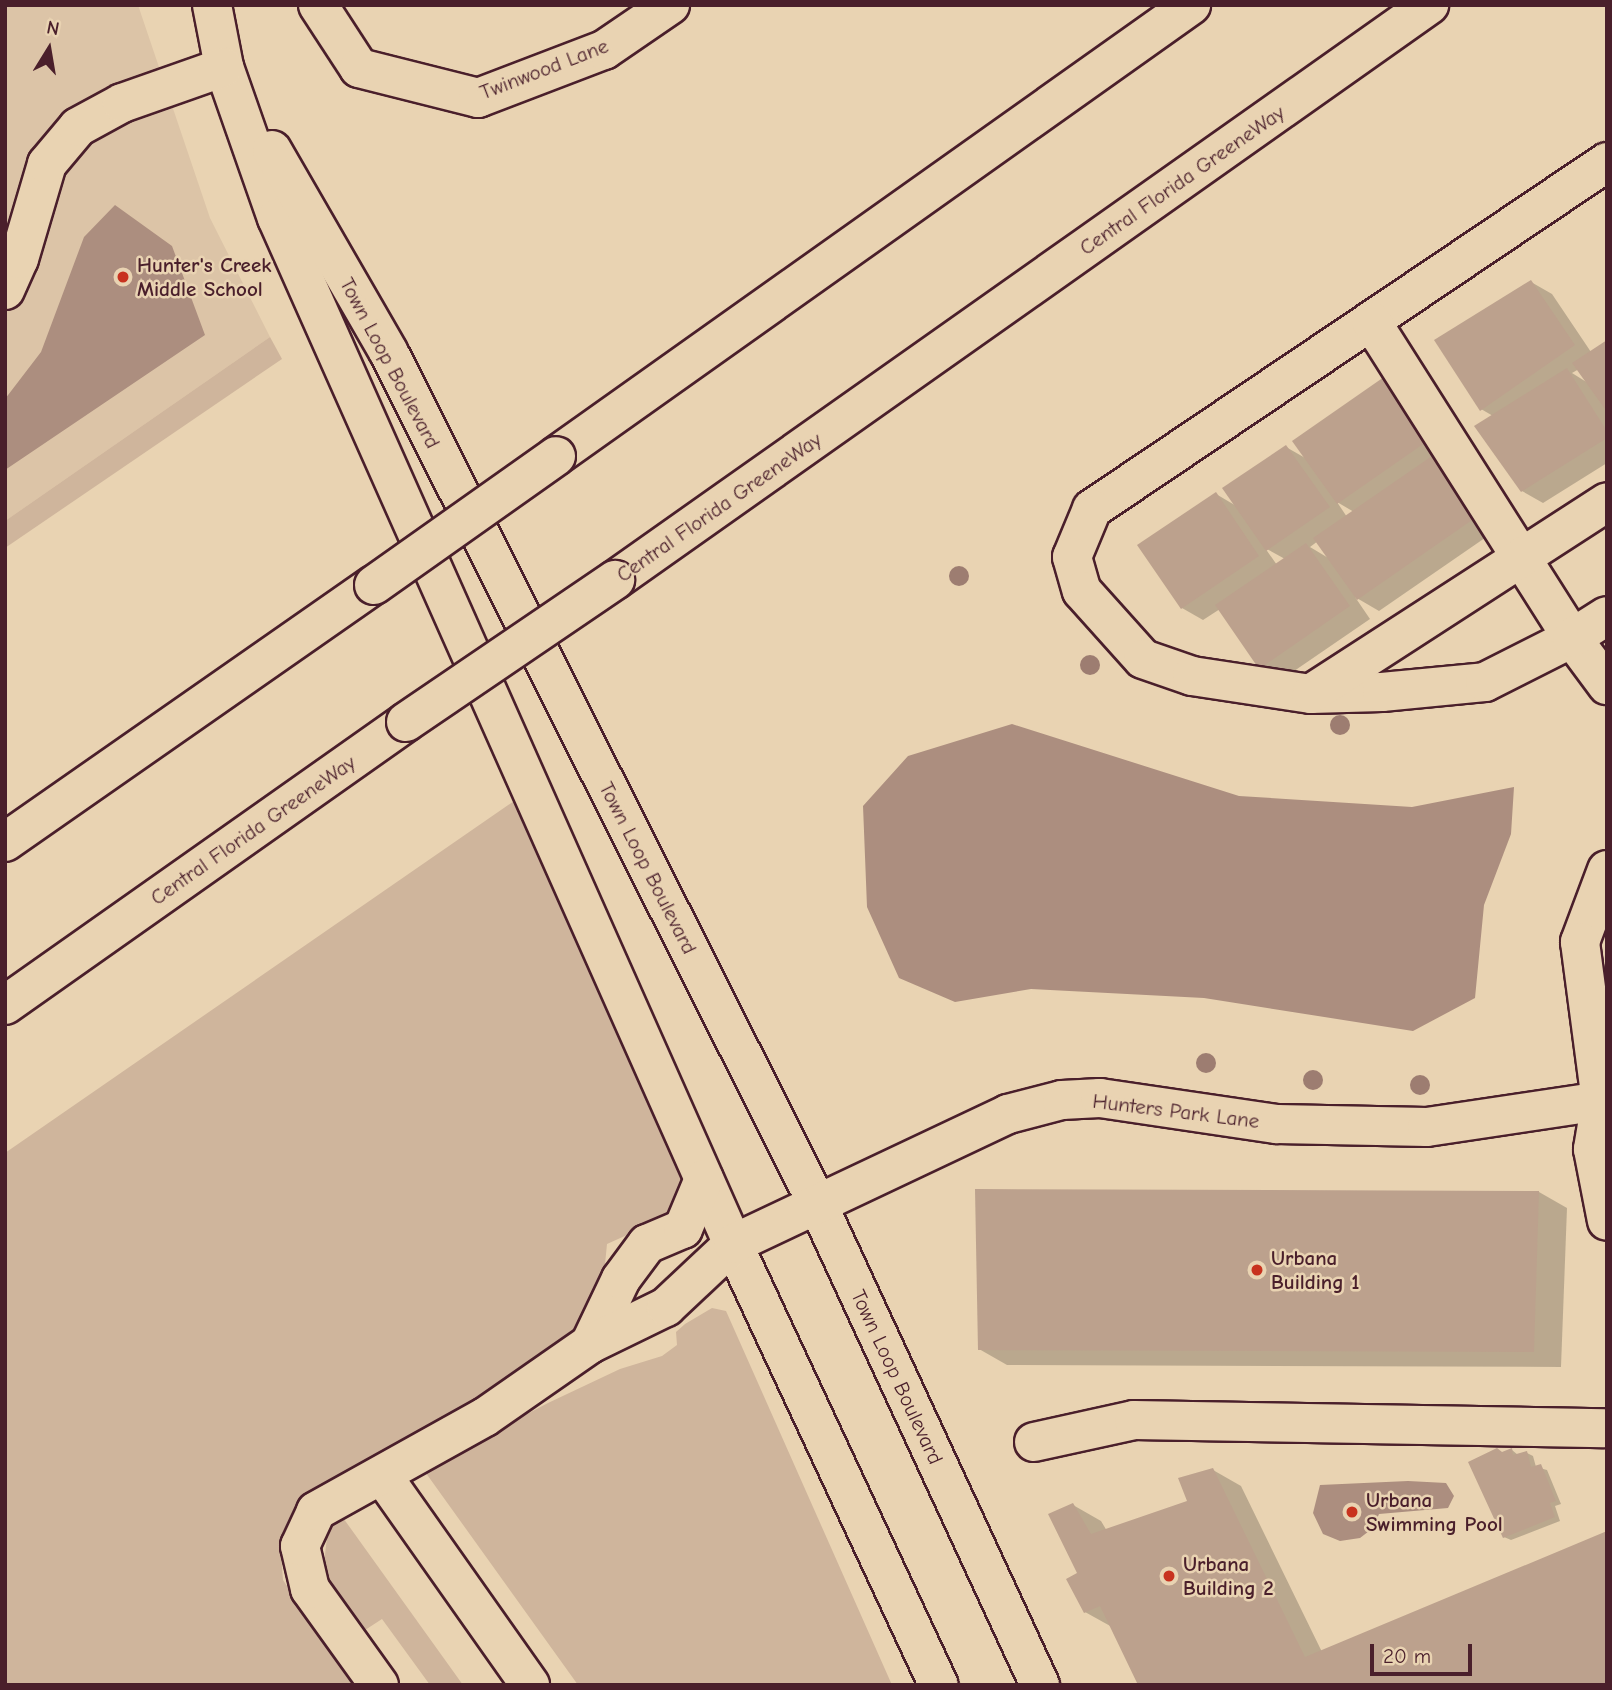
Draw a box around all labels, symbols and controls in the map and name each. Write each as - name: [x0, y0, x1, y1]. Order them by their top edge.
- north arrow: [14, 14, 84, 84]
- text: N: [45, 16, 61, 40]
- street label: Twinwood Lane: [476, 33, 612, 105]
- street label: Central Florida GreeneWay: [1075, 100, 1289, 260]
- place label: Hunter's Creek Middle School: [137, 252, 271, 302]
- marker: Hunter's Creek Middle School: [115, 269, 131, 285]
- street label: Town Loop Boulevard: [334, 273, 446, 453]
- street label: Central Florida GreeneWay: [612, 427, 826, 587]
- street label: Central Florida GreeneWay: [146, 750, 360, 910]
- street label: Town Loop Boulevard: [594, 778, 702, 958]
- street label: Hunters Park Lane: [1091, 1088, 1261, 1134]
- place label: Urbana Building 1: [1271, 1245, 1359, 1295]
- marker: Urbana Building 1: [1249, 1262, 1265, 1278]
- street label: Town Loop Boulevard: [846, 1286, 948, 1468]
- place label: Urbana Swimming Pool: [1366, 1487, 1503, 1537]
- marker: Urbana Swimming Pool: [1344, 1504, 1360, 1520]
- place label: Urbana Building 2: [1183, 1551, 1274, 1601]
- marker: Urbana Building 2: [1161, 1568, 1177, 1584]
- scale bar: [1374, 1630, 1476, 1674]
- text: 20 m: [1383, 1644, 1431, 1668]

